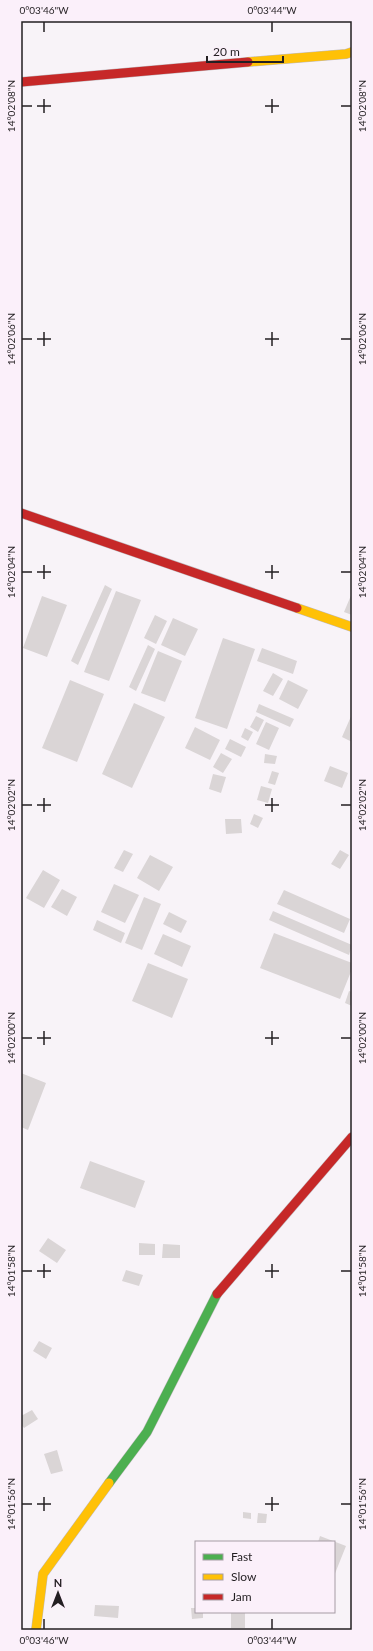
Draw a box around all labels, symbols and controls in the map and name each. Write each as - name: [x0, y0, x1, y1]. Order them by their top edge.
- text: 0°03'46"W: [19, 4, 69, 16]
- text: 0°03'44"W: [247, 4, 297, 16]
- scale bar: [207, 38, 283, 64]
- text: 20 m: [213, 44, 240, 59]
- text: 14°02'08"N: [5, 80, 17, 132]
- text: 14°02'08"N: [356, 80, 368, 132]
- text: 14°02'06"N: [5, 313, 17, 365]
- text: 14°02'06"N: [356, 313, 368, 365]
- text: 14°02'04"N: [5, 546, 17, 598]
- text: 14°02'04"N: [356, 546, 368, 598]
- text: 14°02'02"N: [5, 779, 17, 831]
- text: 14°02'02"N: [356, 779, 368, 831]
- text: 14°02'00"N: [5, 1012, 17, 1064]
- text: 14°02'00"N: [356, 1012, 368, 1064]
- text: 14°01'58"N: [5, 1245, 17, 1297]
- text: 14°01'58"N: [356, 1245, 368, 1297]
- text: 14°01'56"N: [5, 1478, 17, 1530]
- text: 14°01'56"N: [356, 1478, 368, 1530]
- legend: [195, 1541, 335, 1613]
- text: Fast: [231, 1549, 253, 1564]
- text: Slow: [231, 1569, 257, 1584]
- north arrow: [38, 1573, 78, 1613]
- text: N: [54, 1576, 62, 1589]
- text: Jam: [231, 1589, 252, 1604]
- text: 0°03'46"W: [19, 1634, 69, 1646]
- text: 0°03'44"W: [247, 1634, 297, 1646]

